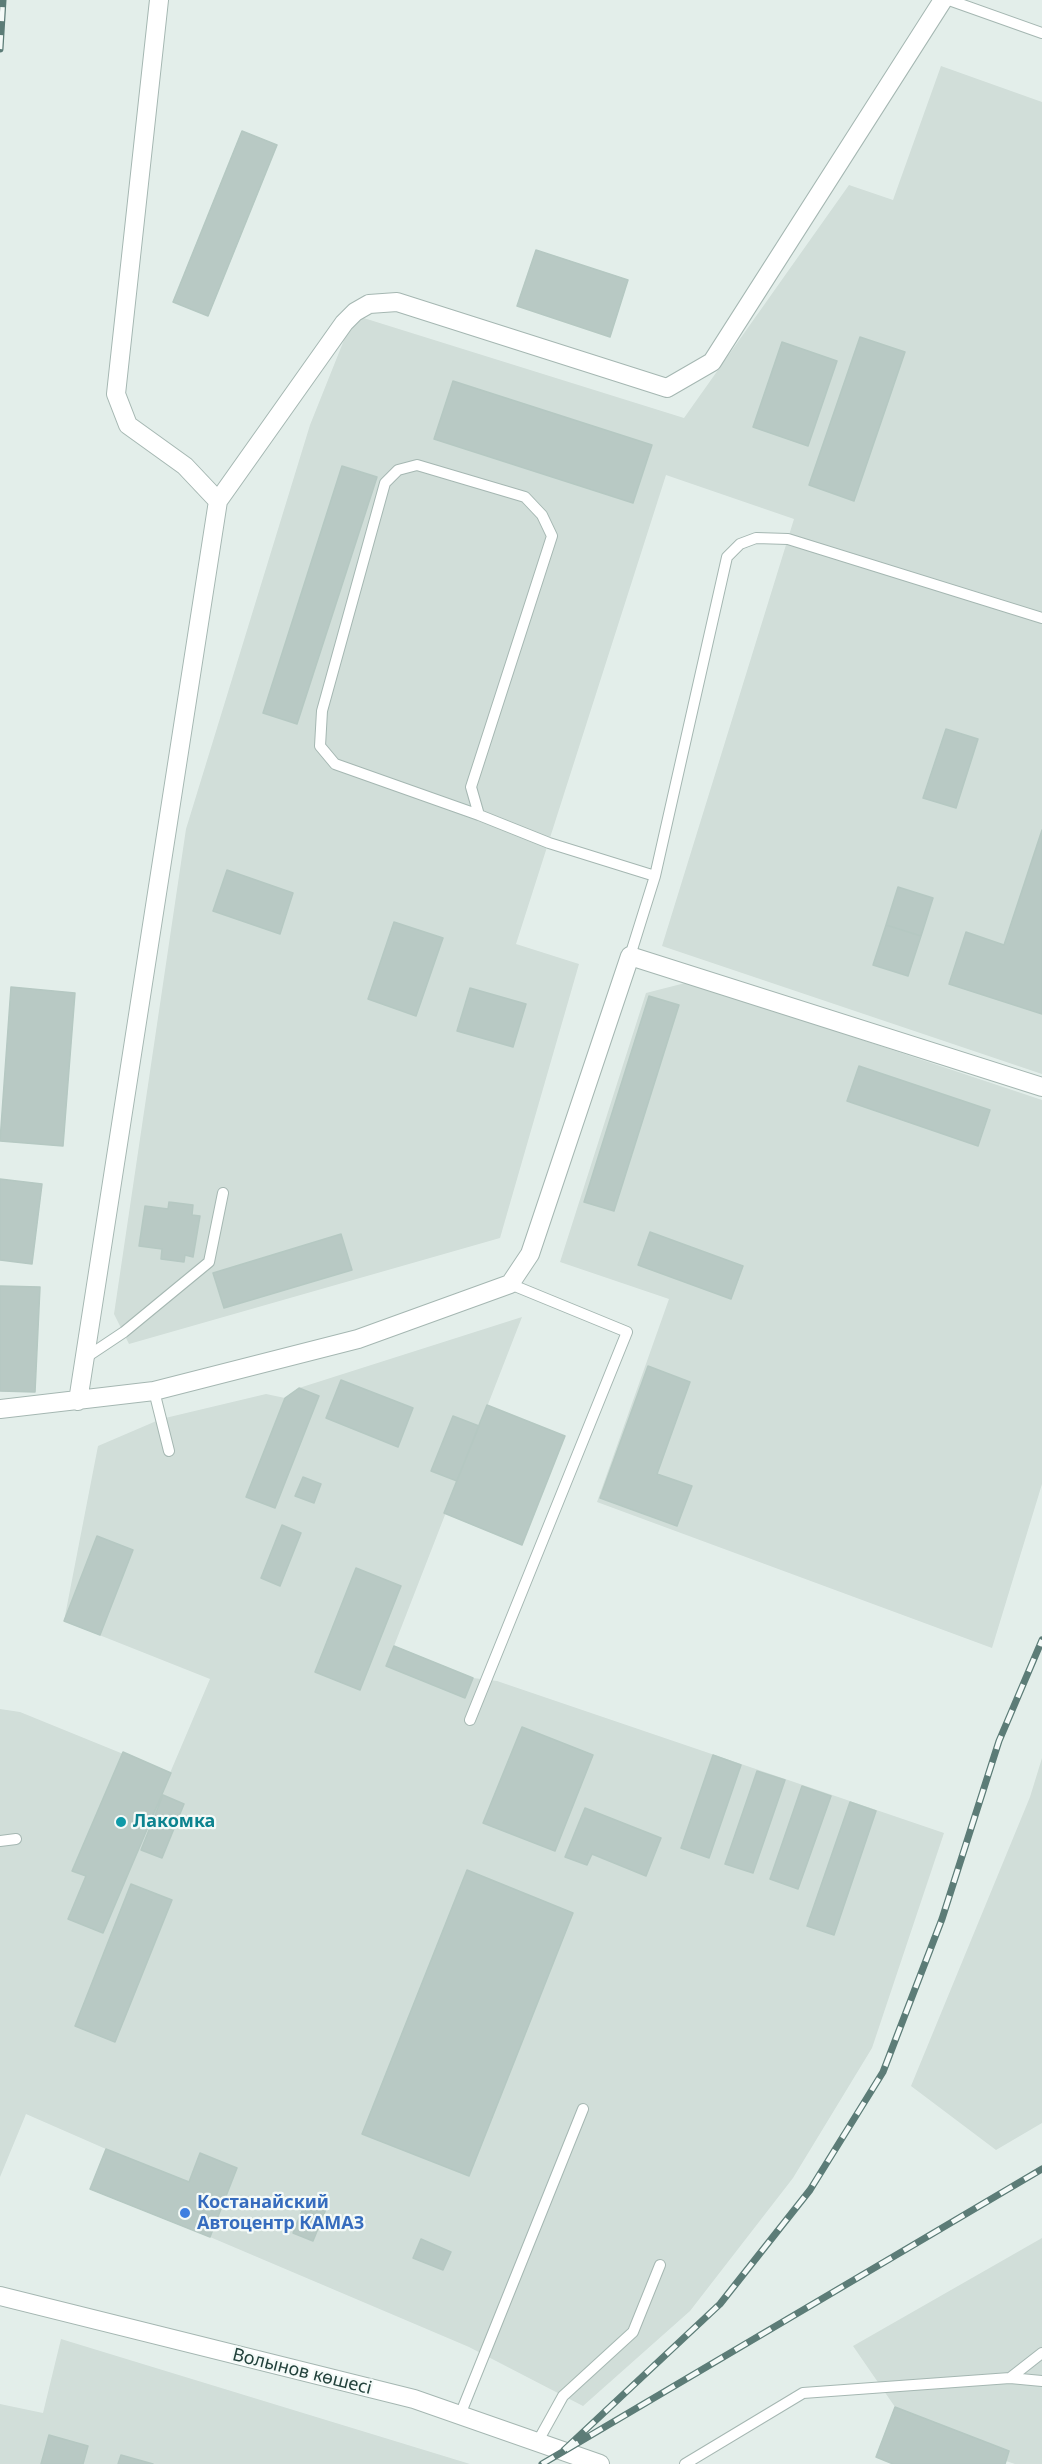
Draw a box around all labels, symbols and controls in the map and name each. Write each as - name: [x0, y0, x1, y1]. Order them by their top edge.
- place label: Лакомка: [133, 1811, 215, 1833]
- marker: Лакомка: [114, 1815, 128, 1829]
- place label: Костанайский Автоцентр КАМАЗ: [197, 2192, 364, 2234]
- marker: Костанайский Автоцентр КАМАЗ: [178, 2206, 192, 2220]
- street label: Волынов көшесі: [230, 2344, 374, 2400]

